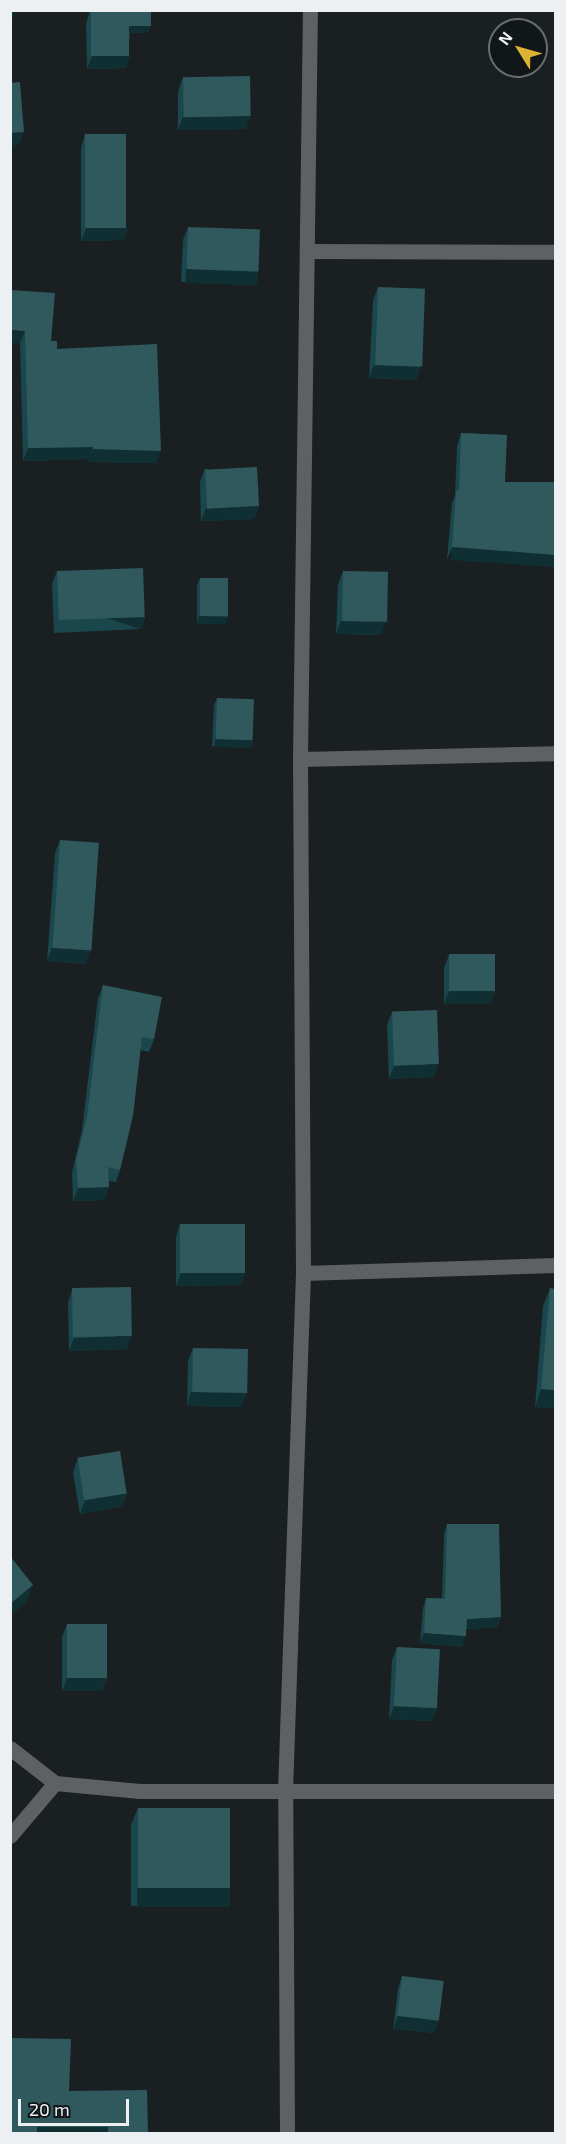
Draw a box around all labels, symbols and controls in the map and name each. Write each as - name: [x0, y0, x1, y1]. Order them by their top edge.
- north arrow: [488, 18, 548, 78]
- text: N: [494, 28, 516, 48]
- scale bar: [21, 2087, 132, 2125]
- text: 20 m: [29, 2098, 70, 2120]

